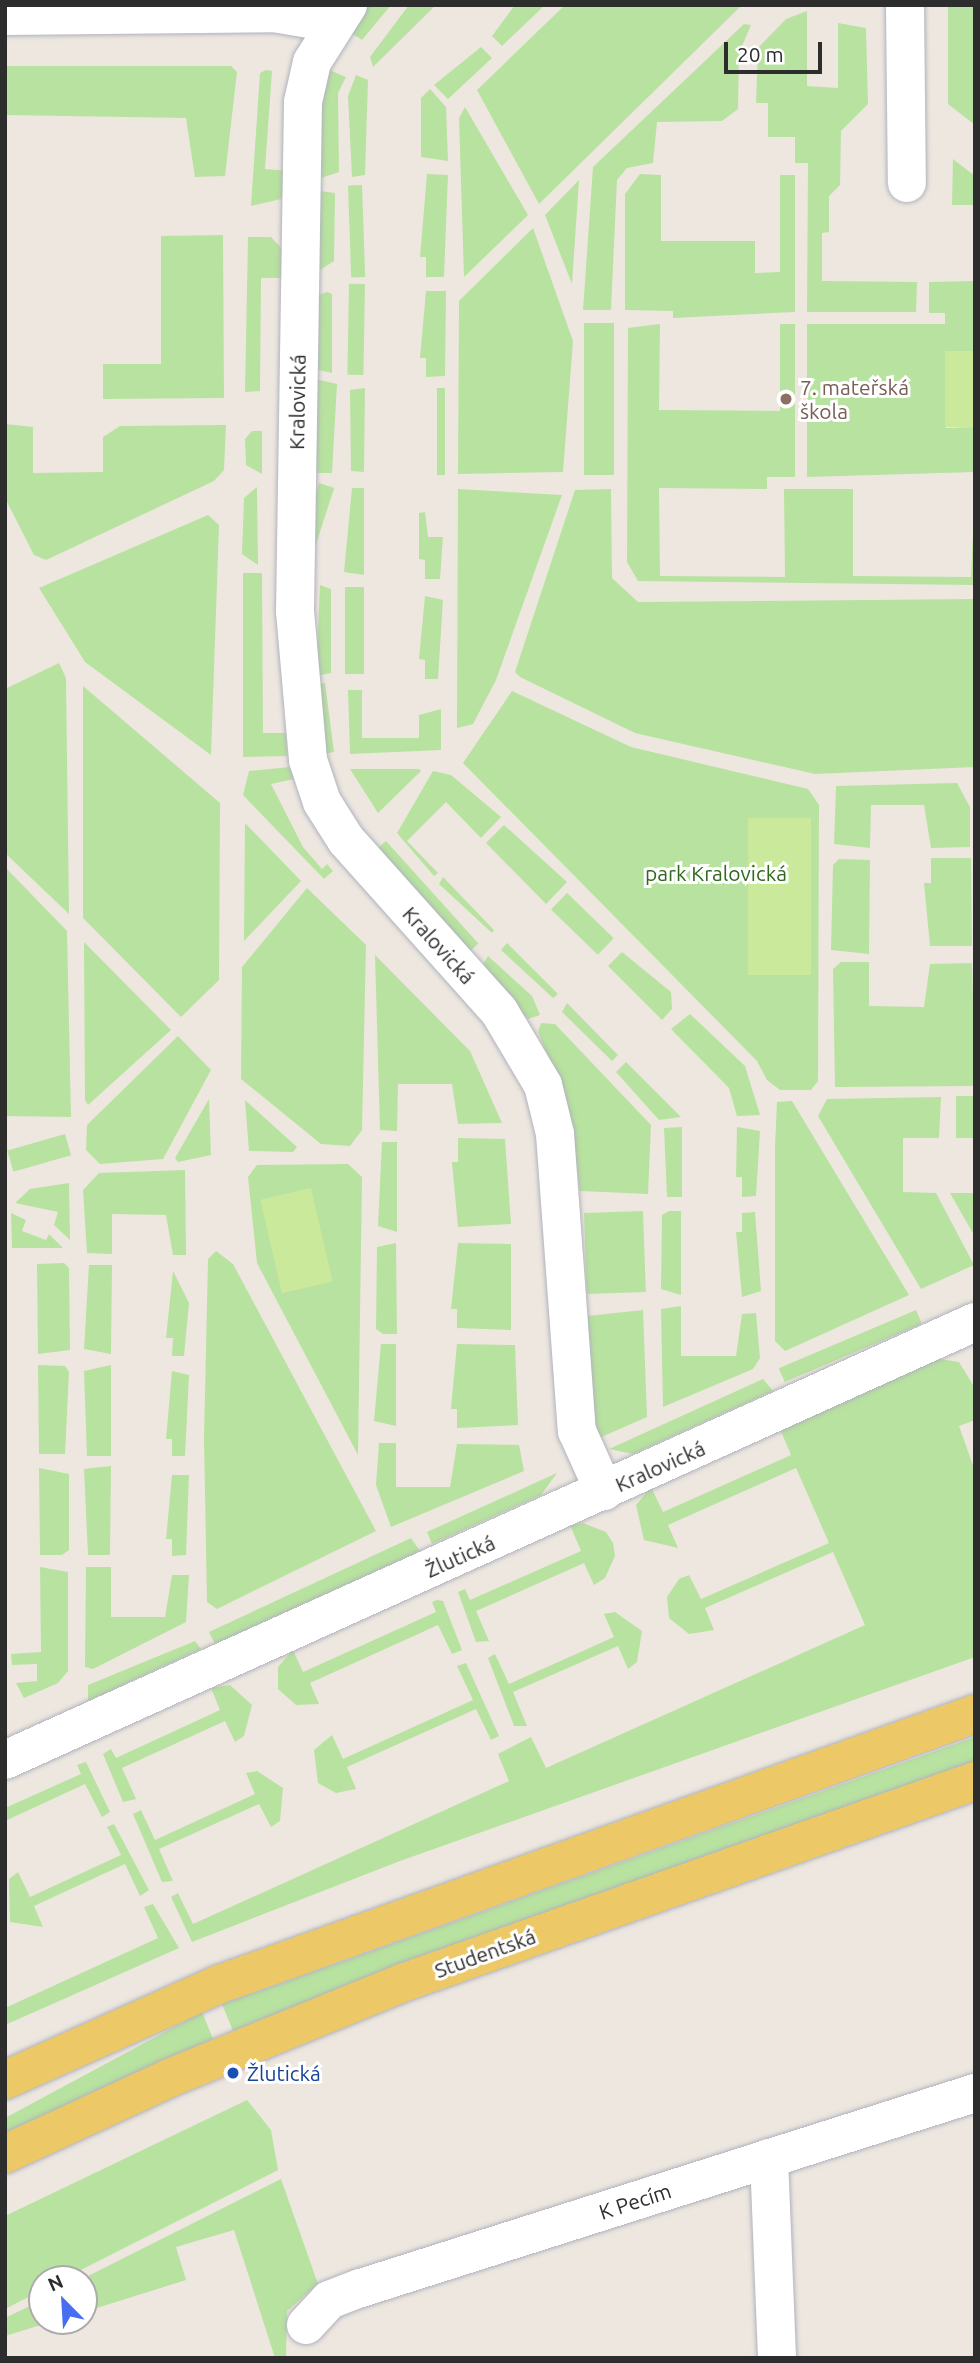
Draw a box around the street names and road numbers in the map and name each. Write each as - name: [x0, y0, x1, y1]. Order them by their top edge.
- street label: Kralovická: [284, 354, 310, 450]
- street label: Kralovická: [398, 901, 480, 989]
- street label: Kralovická: [611, 1435, 709, 1497]
- street label: Žlutická: [421, 1529, 499, 1583]
- street label: Studentská: [431, 1923, 539, 1983]
- street label: K Pecím: [596, 2178, 674, 2224]

